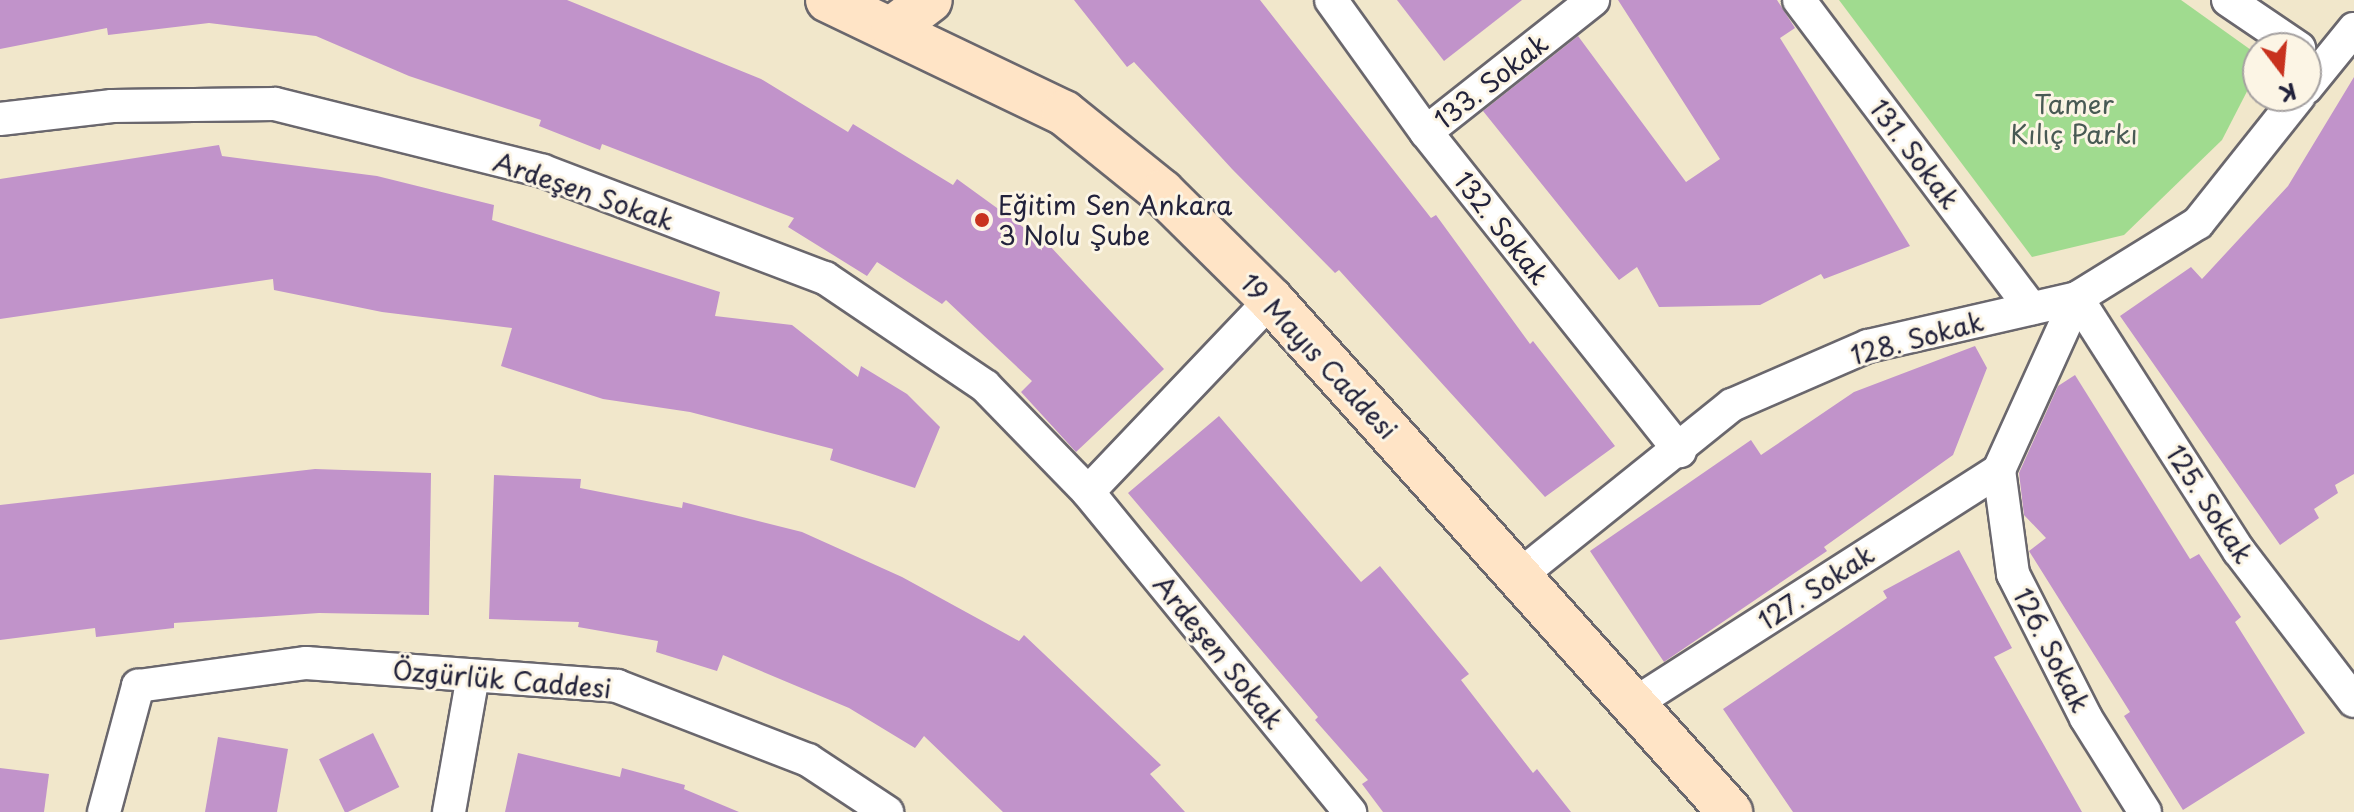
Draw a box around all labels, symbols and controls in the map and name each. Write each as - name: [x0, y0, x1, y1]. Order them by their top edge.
- street label: 133. Sokak: [1427, 27, 1555, 135]
- north arrow: [2242, 32, 2322, 112]
- text: K: [2276, 76, 2301, 112]
- park label: Tamer Kılıç Parkı: [2010, 88, 2138, 150]
- street label: 131. Sokak: [1863, 93, 1967, 215]
- street label: Ardeşen Sokak: [489, 145, 679, 237]
- street label: 132. Sokak: [1447, 164, 1557, 292]
- place label: Eğitim Sen Ankara 3 Nolu Şube: [998, 189, 1232, 250]
- marker: Eğitim Sen Ankara 3 Nolu Şube: [973, 211, 991, 229]
- street label: 19 Mayıs Caddesi: [1234, 266, 1404, 446]
- street label: 128. Sokak: [1846, 305, 1988, 371]
- street label: 125. Sokak: [2159, 438, 2261, 570]
- street label: 127. Sokak: [1751, 537, 1881, 637]
- street label: Ardeşen Sokak: [1147, 568, 1291, 736]
- street label: 126. Sokak: [2007, 581, 2097, 719]
- street label: Özgürlük Caddesi: [392, 654, 612, 704]

